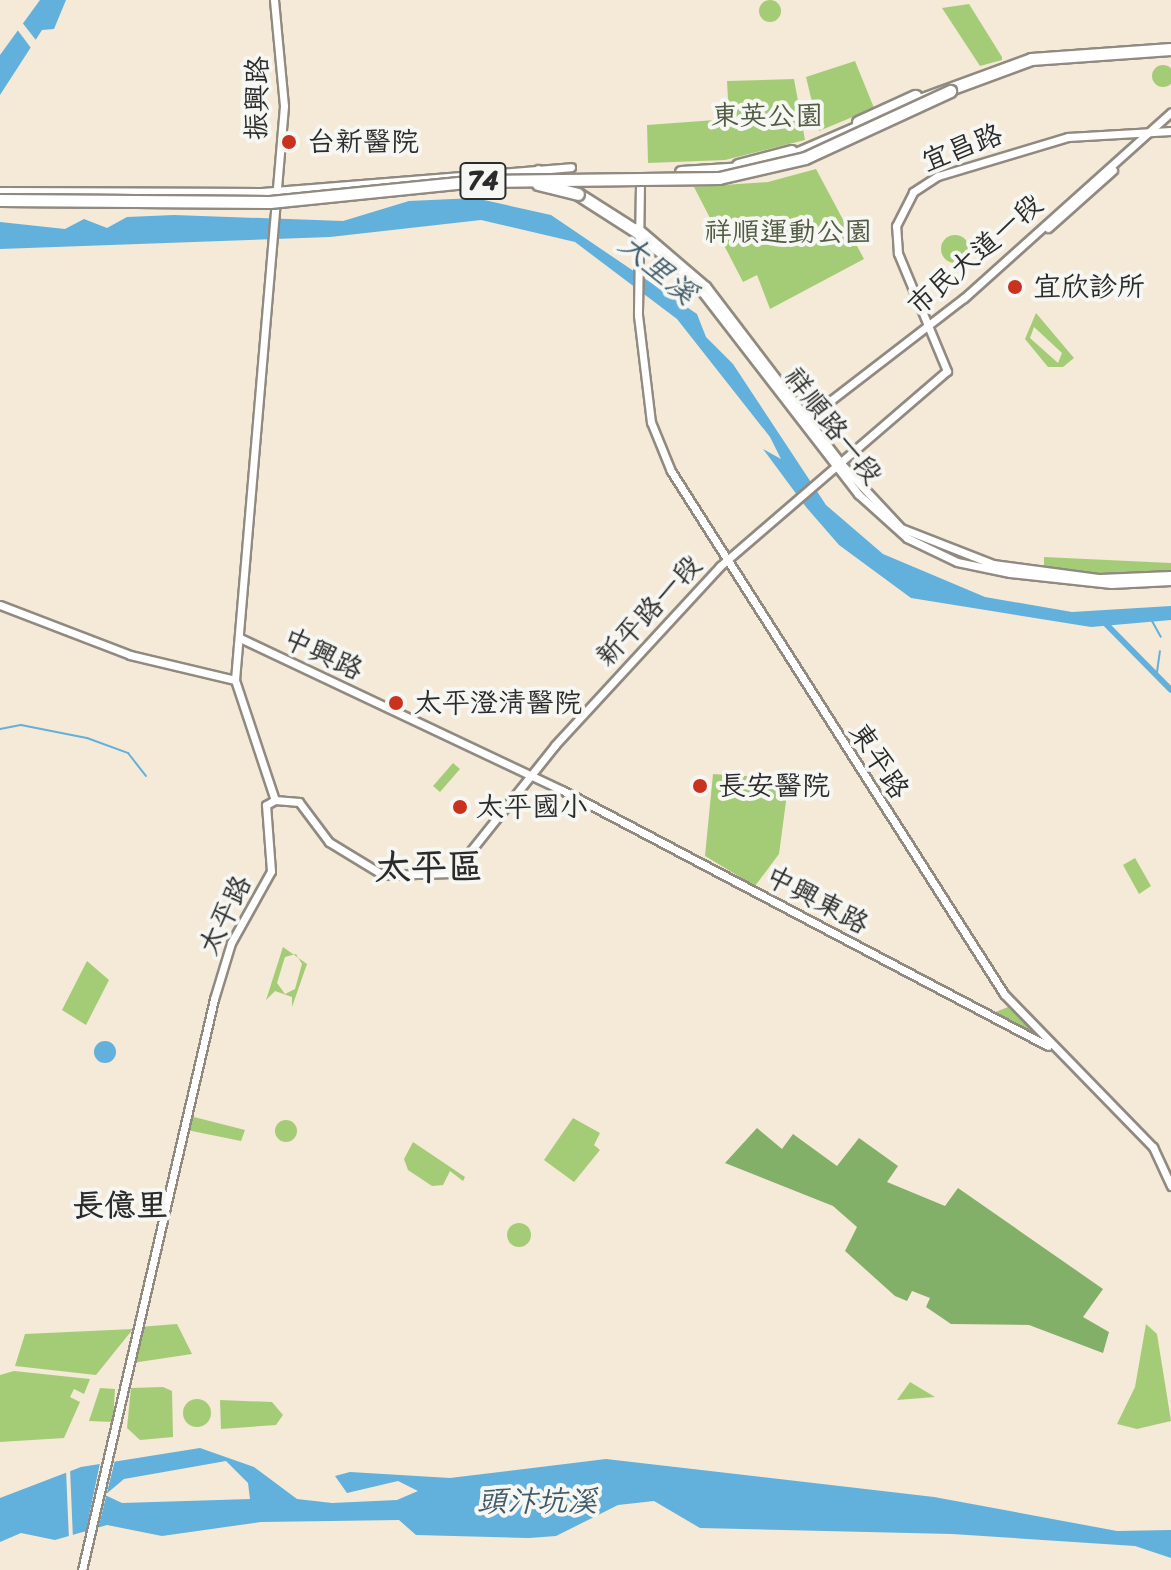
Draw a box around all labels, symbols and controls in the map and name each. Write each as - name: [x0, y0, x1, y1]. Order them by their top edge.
- street label: 振興路: [239, 56, 275, 140]
- park label: 東英公園: [711, 99, 823, 133]
- street label: 宜昌路: [917, 117, 1007, 179]
- place label: 台新醫院: [307, 125, 419, 159]
- marker: 台新醫院: [278, 131, 300, 153]
- road number: 74: [459, 159, 507, 203]
- street label: 市民大道一段: [901, 187, 1049, 323]
- park label: 祥順運動公園: [704, 215, 872, 249]
- water label: 大里溪: [612, 226, 704, 312]
- place label: 宜欣診所: [1033, 270, 1145, 304]
- marker: 宜欣診所: [1004, 276, 1026, 298]
- street label: 祥順路一段: [777, 360, 889, 492]
- street label: 新平路一段: [589, 548, 709, 674]
- street label: 中興路: [278, 621, 368, 687]
- place label: 太平澄清醫院: [414, 686, 582, 720]
- marker: 太平澄清醫院: [385, 692, 407, 714]
- street label: 東平路: [842, 717, 916, 805]
- place label: 長安醫院: [718, 769, 830, 803]
- marker: 長安醫院: [689, 775, 711, 797]
- place label: 太平國小: [476, 790, 588, 824]
- marker: 太平國小: [451, 798, 469, 816]
- district label: 太平區: [375, 846, 483, 890]
- street label: 中興東路: [760, 859, 874, 941]
- street label: 太平路: [191, 870, 259, 960]
- district label: 長億里: [72, 1187, 168, 1225]
- water label: 頭汴坑溪: [477, 1483, 597, 1519]

